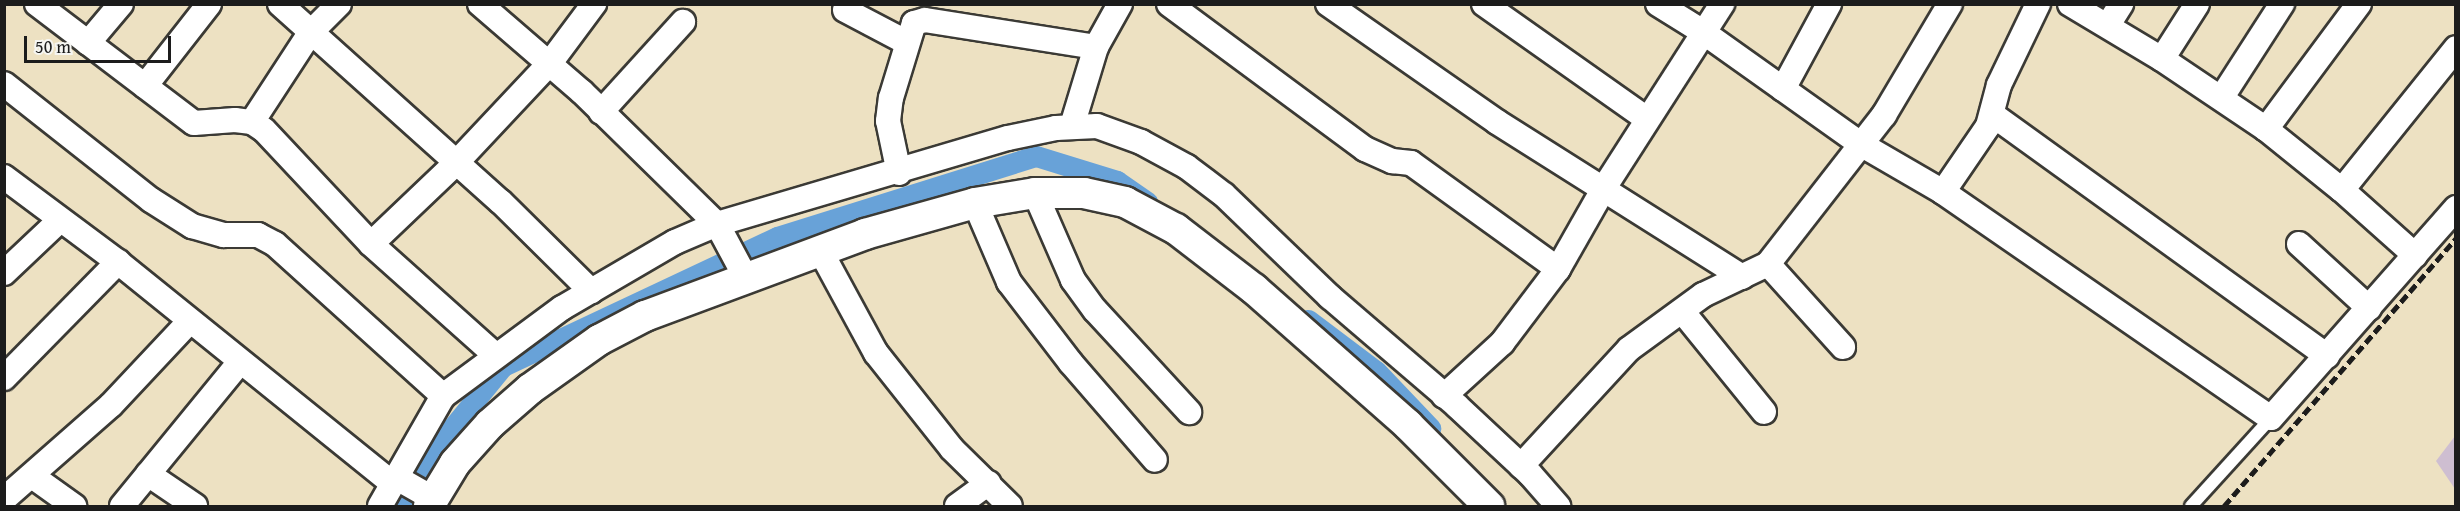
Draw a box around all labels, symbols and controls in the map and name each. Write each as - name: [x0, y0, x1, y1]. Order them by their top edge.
- scale bar: [27, 24, 174, 62]
- text: 50 m: [35, 33, 71, 60]

